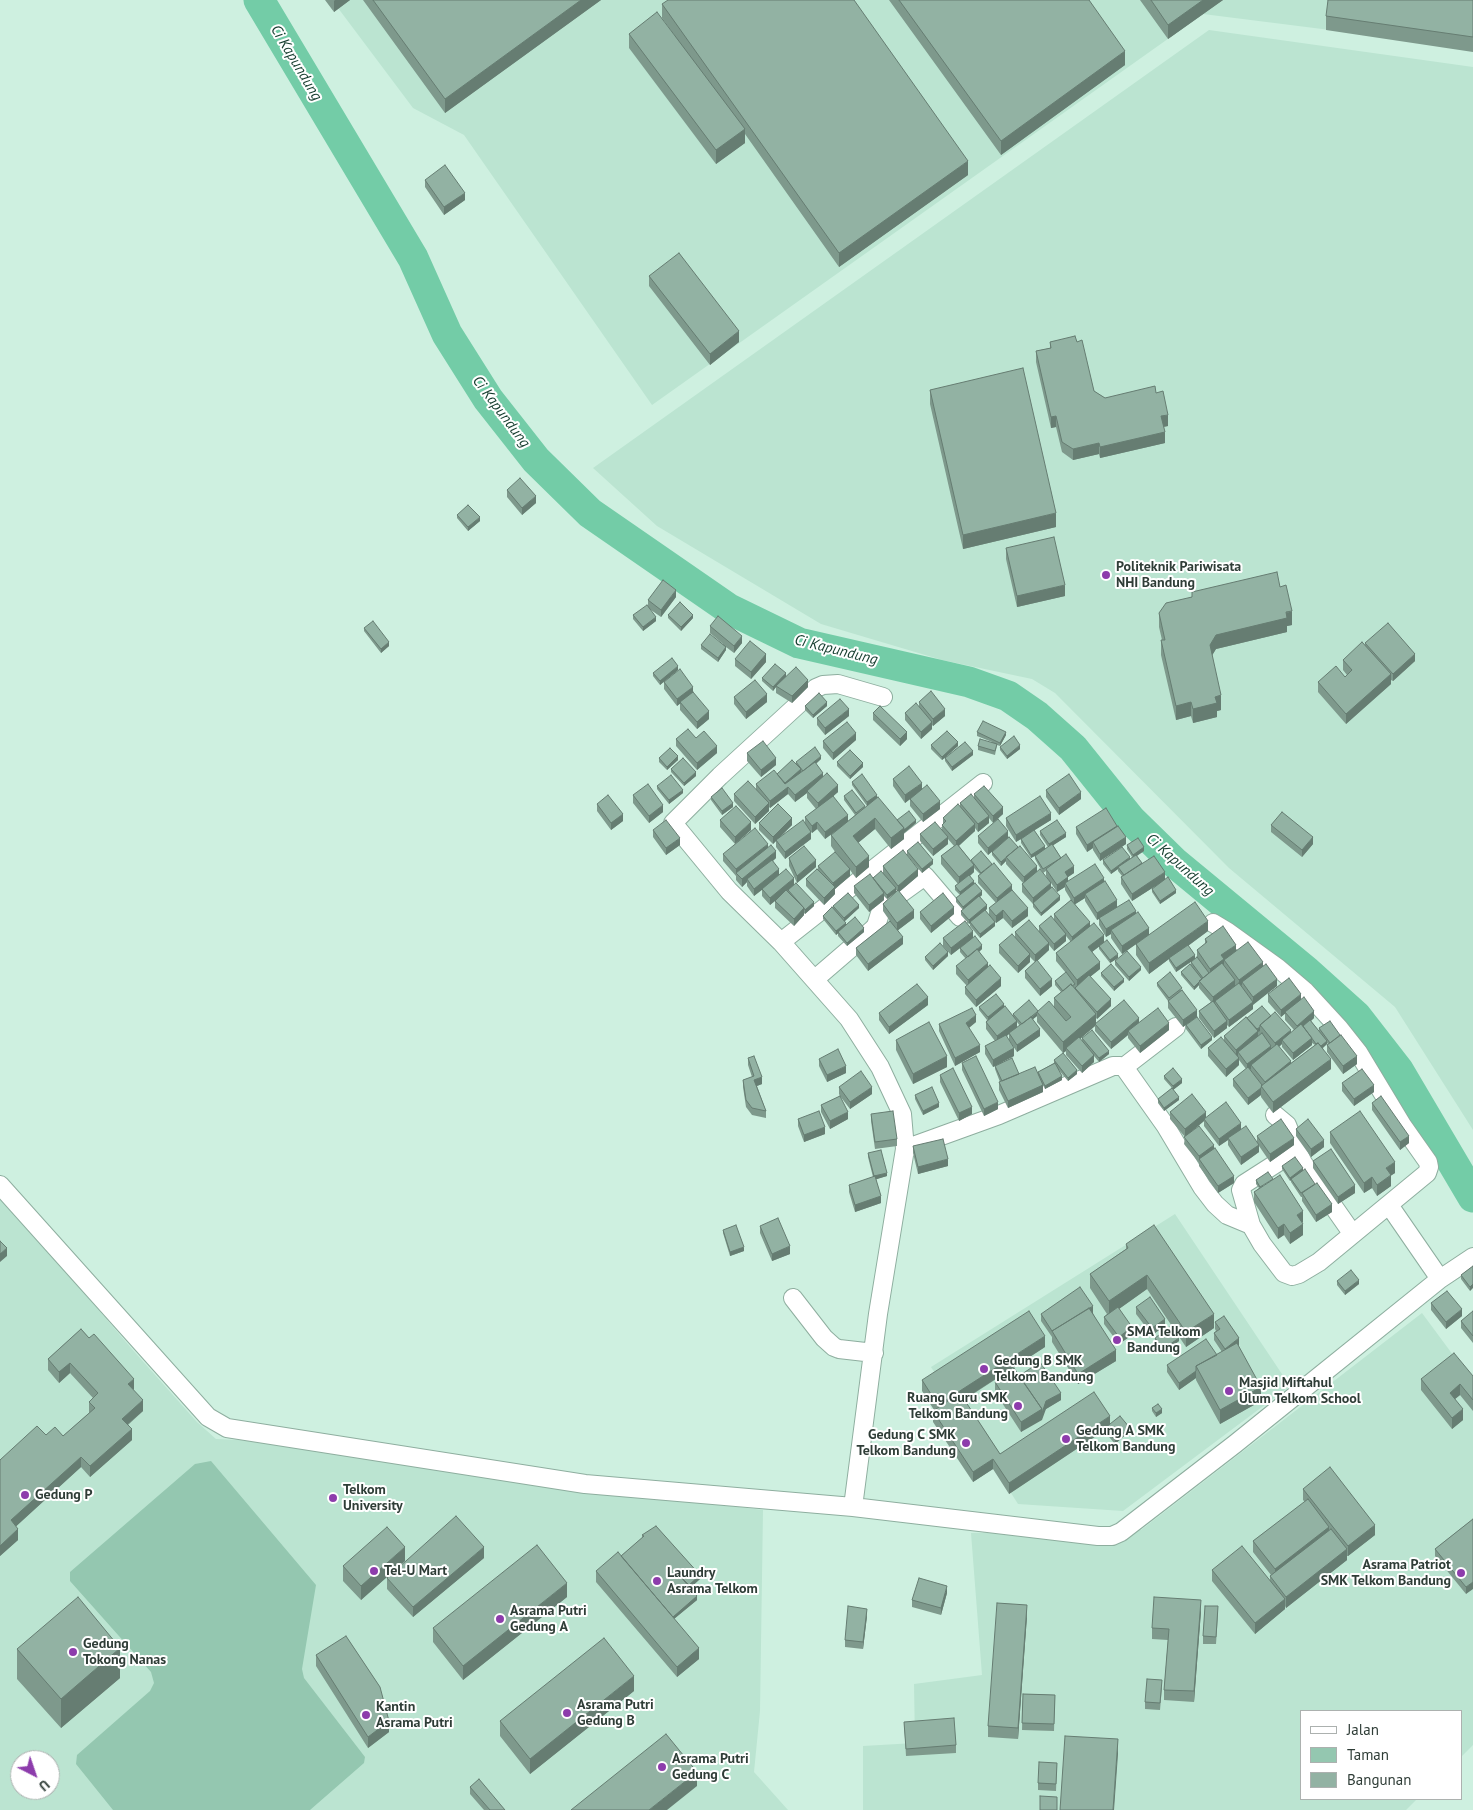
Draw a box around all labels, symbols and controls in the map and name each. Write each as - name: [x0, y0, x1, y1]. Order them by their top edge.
- water label: Ci Kapundung: [266, 22, 326, 104]
- water label: Ci Kapundung: [468, 373, 534, 451]
- place label: Politeknik Pariwisata NHI Bandung: [1116, 559, 1241, 592]
- marker: Politeknik Pariwisata NHI Bandung: [1100, 569, 1112, 581]
- water label: Ci Kapundung: [793, 631, 879, 669]
- water label: Ci Kapundung: [1142, 830, 1218, 900]
- place label: SMA Telkom Bandung: [1127, 1324, 1201, 1356]
- marker: SMA Telkom Bandung: [1111, 1334, 1123, 1346]
- place label: Gedung B SMK Telkom Bandung: [994, 1353, 1093, 1385]
- marker: Gedung B SMK Telkom Bandung: [978, 1363, 990, 1375]
- place label: Masjid Miftahul Úlum Telkom School: [1239, 1375, 1361, 1408]
- marker: Masjid Miftahul Úlum Telkom School: [1223, 1385, 1235, 1397]
- place label: Ruang Guru SMK Telkom Bandung: [907, 1390, 1008, 1422]
- marker: Ruang Guru SMK Telkom Bandung: [1012, 1400, 1024, 1412]
- place label: Gedung A SMK Telkom Bandung: [1076, 1423, 1175, 1455]
- place label: Gedung C SMK Telkom Bandung: [857, 1427, 956, 1460]
- marker: Gedung A SMK Telkom Bandung: [1060, 1433, 1072, 1445]
- marker: Gedung C SMK Telkom Bandung: [960, 1437, 972, 1449]
- place label: Telkom University: [343, 1482, 403, 1514]
- place label: Gedung P: [35, 1487, 92, 1503]
- marker: Gedung P: [19, 1489, 31, 1501]
- marker: Telkom University: [327, 1492, 339, 1504]
- place label: Asrama Patriot SMK Telkom Bandung: [1321, 1557, 1451, 1590]
- place label: Tel-U Mart: [384, 1563, 447, 1579]
- marker: Tel-U Mart: [368, 1565, 380, 1577]
- place label: Laundry Asrama Telkom: [667, 1565, 758, 1598]
- marker: Asrama Patriot SMK Telkom Bandung: [1455, 1567, 1467, 1579]
- marker: Laundry Asrama Telkom: [651, 1575, 663, 1587]
- place label: Asrama Putri Gedung A: [510, 1603, 587, 1635]
- marker: Asrama Putri Gedung A: [494, 1613, 506, 1625]
- place label: Gedung Tokong Nanas: [83, 1636, 166, 1668]
- marker: Gedung Tokong Nanas: [67, 1646, 79, 1658]
- place label: Asrama Putri Gedung B: [577, 1697, 654, 1730]
- place label: Kantin Asrama Putri: [376, 1699, 453, 1731]
- marker: Asrama Putri Gedung B: [561, 1707, 573, 1719]
- marker: Kantin Asrama Putri: [360, 1709, 372, 1721]
- legend: [1300, 1710, 1463, 1800]
- text: Jalan: [1347, 1720, 1379, 1739]
- text: Taman: [1347, 1745, 1389, 1764]
- north arrow: [10, 1750, 60, 1800]
- place label: Asrama Putri Gedung C: [672, 1751, 749, 1784]
- marker: Asrama Putri Gedung C: [656, 1761, 668, 1773]
- text: Bangunan: [1347, 1770, 1411, 1789]
- text: U: [35, 1776, 53, 1795]

